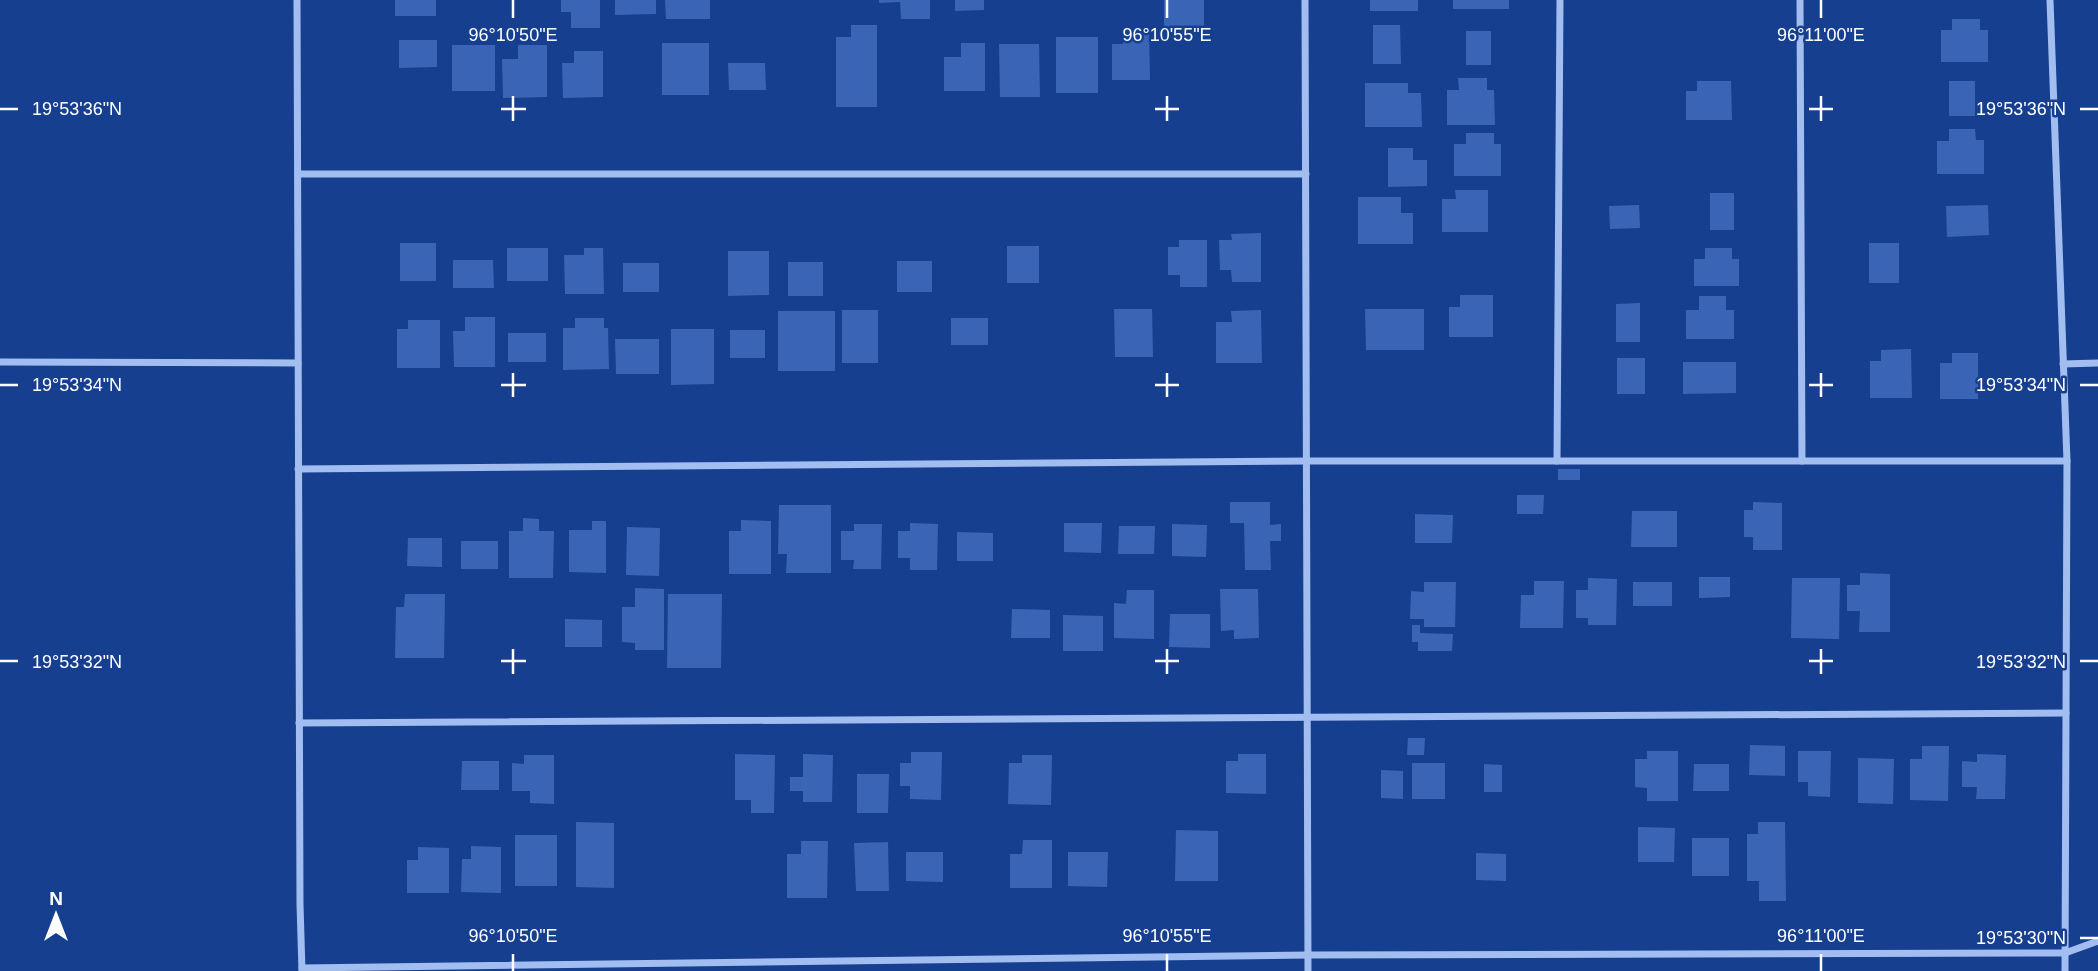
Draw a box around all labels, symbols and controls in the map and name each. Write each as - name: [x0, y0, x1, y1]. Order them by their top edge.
- text: 96°10'50"E: [468, 25, 558, 45]
- text: 96°10'55"E: [1122, 25, 1212, 45]
- text: 96°11'00"E: [1777, 25, 1865, 45]
- text: 19°53'36"N: [32, 99, 122, 119]
- text: 19°53'36"N: [1976, 99, 2066, 119]
- text: 19°53'34"N: [32, 375, 122, 395]
- text: 19°53'34"N: [1976, 375, 2066, 395]
- text: 19°53'32"N: [32, 652, 122, 672]
- text: 19°53'32"N: [1976, 652, 2066, 672]
- north arrow: [21, 880, 91, 950]
- text: N: [49, 888, 63, 909]
- text: 96°10'50"E: [468, 926, 558, 946]
- text: 96°10'55"E: [1122, 926, 1212, 946]
- text: 96°11'00"E: [1777, 926, 1865, 946]
- text: 19°53'30"N: [1976, 928, 2066, 948]

